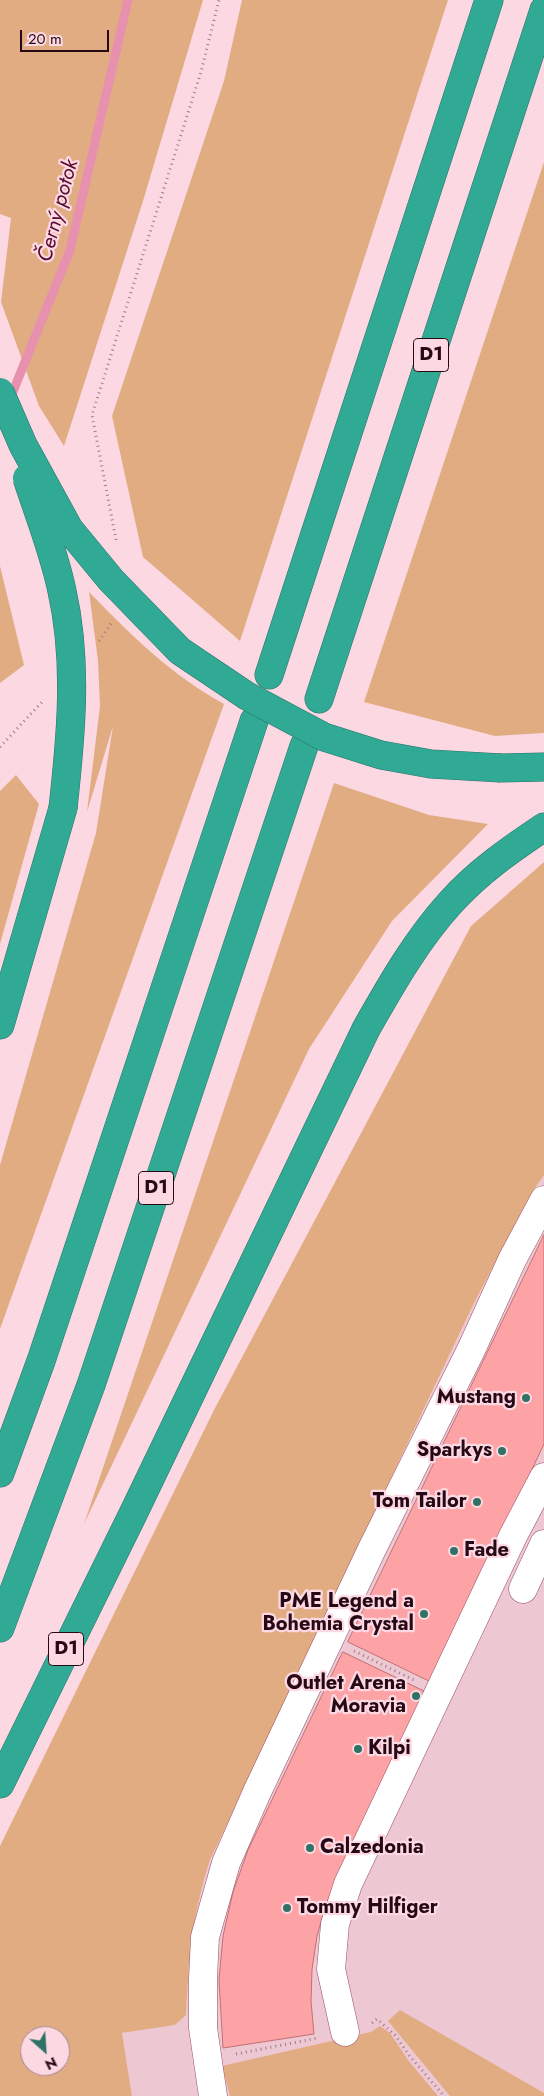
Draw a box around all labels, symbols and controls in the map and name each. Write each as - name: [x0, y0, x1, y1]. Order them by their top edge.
- scale bar: [22, 20, 111, 52]
- text: 20 m: [28, 28, 62, 50]
- water label: Černý potok: [33, 157, 85, 265]
- road number: D1: [414, 338, 448, 372]
- road number: D1: [138, 1172, 174, 1204]
- place label: Mustang: [437, 1386, 516, 1410]
- marker: Mustang: [520, 1392, 532, 1404]
- place label: Sparkys: [417, 1439, 492, 1463]
- marker: Sparkys: [496, 1445, 508, 1457]
- place label: Tom Tailor: [373, 1490, 467, 1514]
- marker: Tom Tailor: [471, 1496, 483, 1508]
- place label: Fade: [464, 1539, 509, 1563]
- marker: Fade: [448, 1545, 460, 1557]
- place label: PME Legend a Bohemia Crystal: [262, 1590, 414, 1637]
- marker: PME Legend a Bohemia Crystal: [418, 1608, 430, 1620]
- road number: D1: [48, 1632, 84, 1666]
- place label: Outlet Arena Moravia: [286, 1672, 406, 1719]
- marker: Outlet Arena Moravia: [410, 1690, 422, 1702]
- place label: Kilpi: [368, 1737, 411, 1761]
- marker: Kilpi: [352, 1743, 364, 1755]
- place label: Calzedonia: [320, 1836, 424, 1860]
- marker: Calzedonia: [304, 1842, 316, 1854]
- place label: Tommy Hilfiger: [297, 1896, 438, 1920]
- marker: Tommy Hilfiger: [281, 1902, 293, 1914]
- north arrow: [20, 2026, 70, 2076]
- text: N: [42, 2052, 61, 2075]

